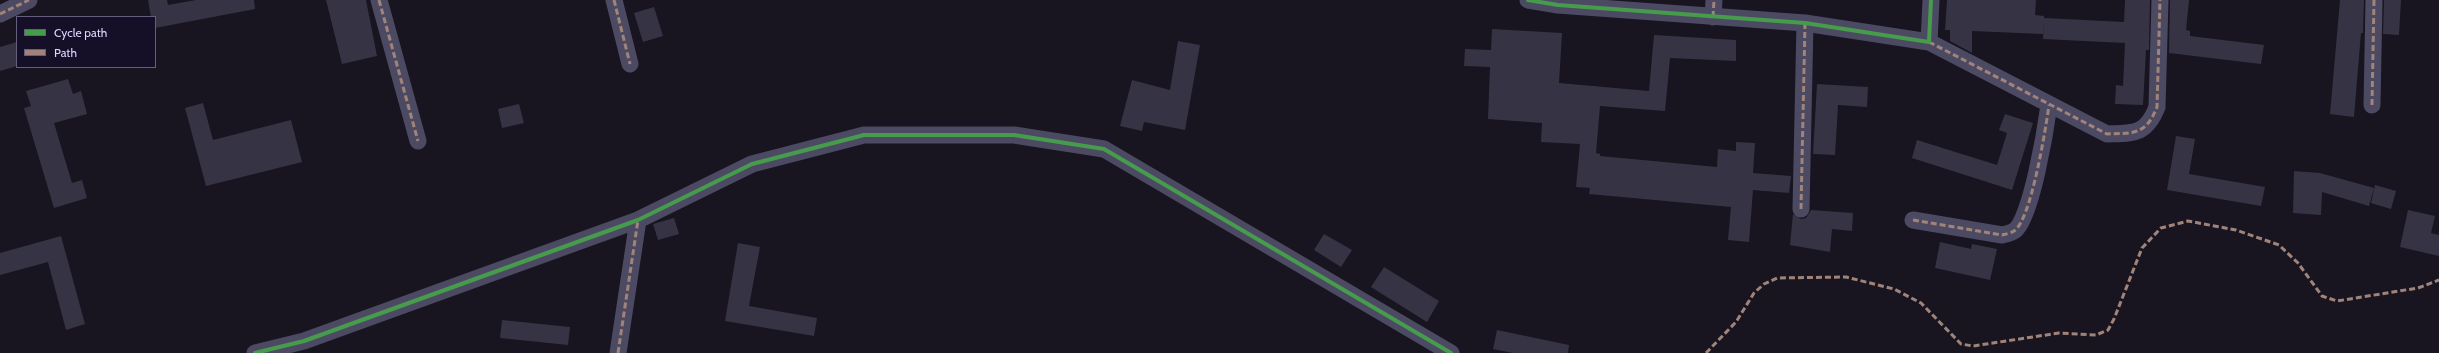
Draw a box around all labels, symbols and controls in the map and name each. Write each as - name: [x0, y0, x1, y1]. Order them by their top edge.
- legend: [16, 16, 156, 68]
- text: Cycle path: [54, 25, 107, 40]
- text: Path: [54, 45, 77, 60]

